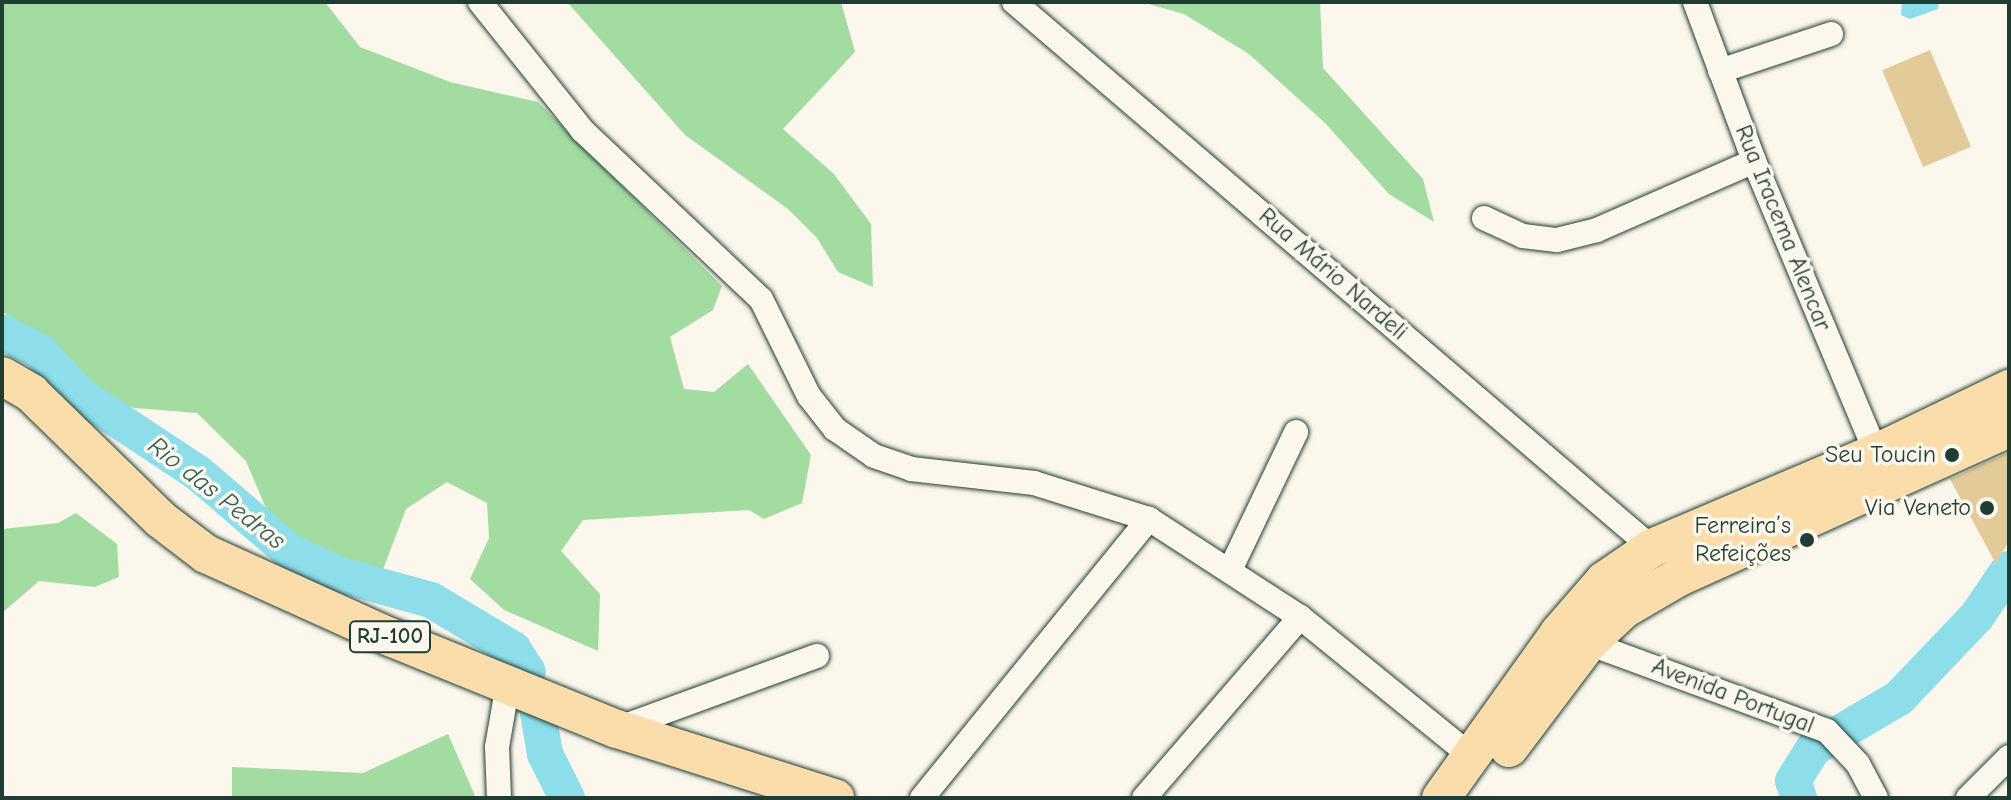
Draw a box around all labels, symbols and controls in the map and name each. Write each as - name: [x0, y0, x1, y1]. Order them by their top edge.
- street label: Rua Iracema Alencar: [1729, 121, 1837, 335]
- street label: Rua Mário Nardeli: [1253, 202, 1413, 346]
- water label: Rio das Pedras: [141, 431, 291, 557]
- place label: Seu Toucin: [1825, 441, 1936, 469]
- marker: Seu Toucin: [1943, 446, 1961, 464]
- place label: Via Veneto: [1865, 494, 1971, 522]
- marker: Via Veneto: [1978, 499, 1996, 517]
- place label: Ferreira’s Refeições: [1695, 512, 1791, 568]
- marker: Ferreira’s Refeições: [1798, 531, 1816, 549]
- road number: RJ-100: [348, 619, 432, 655]
- street label: Avenida Portugal: [1648, 652, 1818, 740]

